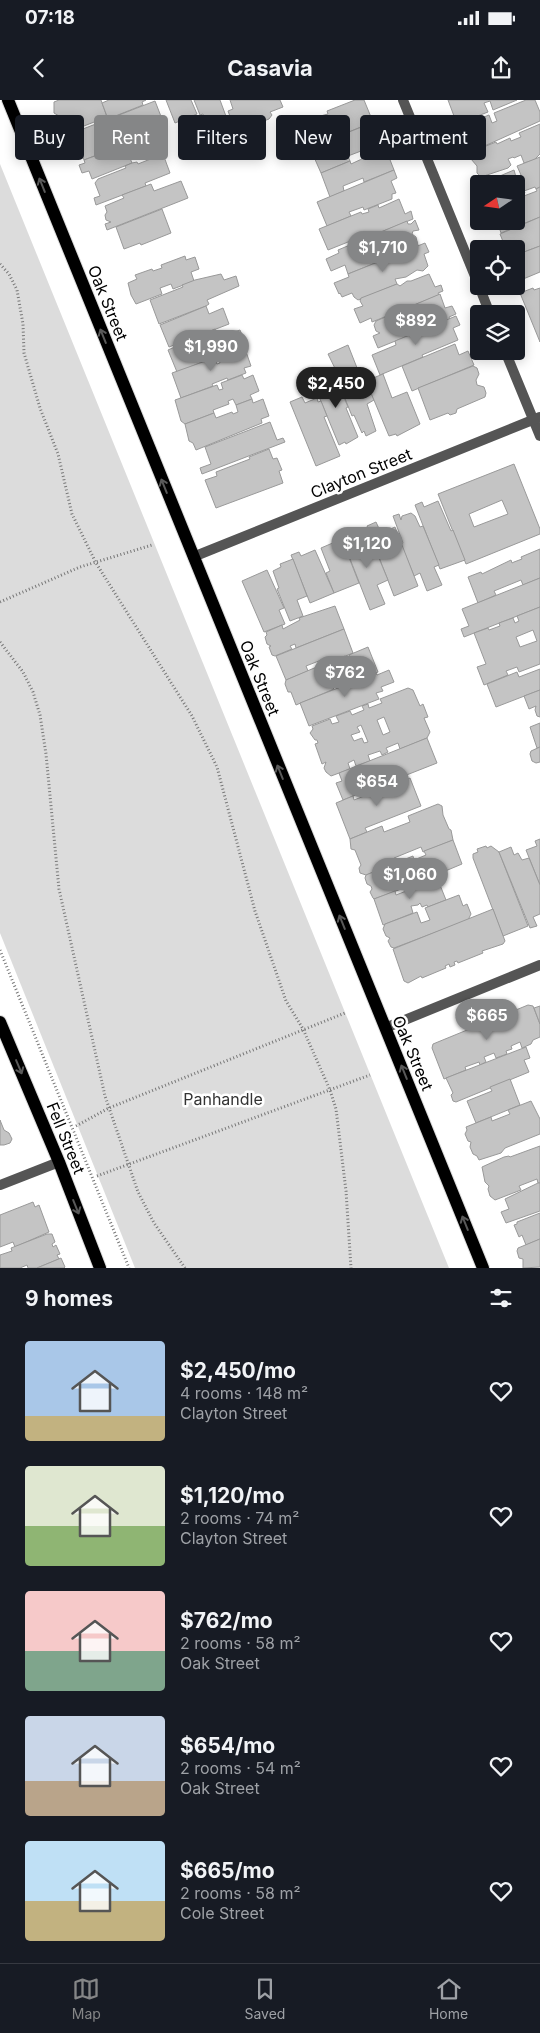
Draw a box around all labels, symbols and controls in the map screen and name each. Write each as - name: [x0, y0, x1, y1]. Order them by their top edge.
- text: 07:18: [25, 6, 75, 29]
- icon: back: [25, 54, 53, 82]
- icon: share: [487, 54, 515, 82]
- text: Casavia: [227, 55, 313, 81]
- chip: Buy: [15, 115, 84, 160]
- chip: Rent: [94, 115, 168, 160]
- chip: Filters: [178, 115, 266, 160]
- chip: New: [276, 115, 350, 160]
- chip: Apartment: [360, 115, 486, 160]
- north arrow: [470, 175, 525, 230]
- map controls: [470, 175, 525, 360]
- one-way arrow: [37, 178, 47, 193]
- pin: $1,710: [342, 230, 424, 273]
- text: $1,710: [358, 237, 408, 257]
- button: locate: [470, 240, 525, 295]
- street label: Oak Street: [84, 262, 132, 344]
- pin: $892: [386, 304, 446, 346]
- button: layers: [470, 305, 525, 360]
- text: $892: [395, 310, 437, 330]
- one-way arrow: [98, 328, 107, 343]
- pin: $1,990: [170, 330, 252, 372]
- text: $1,990: [184, 336, 238, 356]
- pin: $2,450: [295, 366, 377, 409]
- text: $2,450: [307, 373, 365, 393]
- street label: Clayton Street: [308, 444, 414, 502]
- one-way arrow: [159, 479, 169, 494]
- pin: $1,120: [326, 526, 408, 569]
- text: $1,120: [342, 533, 392, 553]
- street label: Oak Street: [236, 637, 284, 719]
- pin: $762: [315, 656, 375, 698]
- text: $762: [325, 662, 365, 682]
- one-way arrow: [275, 764, 284, 779]
- pin: $654: [347, 764, 407, 807]
- text: $654: [356, 771, 398, 791]
- pin: $1,060: [369, 858, 451, 900]
- text: $1,060: [383, 864, 437, 884]
- one-way arrow: [336, 915, 346, 930]
- pin: $665: [457, 998, 517, 1041]
- text: $665: [466, 1005, 508, 1025]
- street label: Oak Street: [388, 1012, 438, 1094]
- one-way arrow: [15, 1059, 24, 1074]
- one-way arrow: [399, 1065, 408, 1080]
- park label: Panhandle: [183, 1089, 263, 1109]
- street label: Fell Street: [43, 1099, 89, 1177]
- one-way arrow: [72, 1199, 81, 1214]
- one-way arrow: [460, 1216, 469, 1231]
- icon: filters: [487, 1284, 515, 1312]
- text: 9 homes: [25, 1286, 113, 1311]
- text: $2,450/mo: [180, 1358, 296, 1383]
- icon: home: [65, 1361, 125, 1421]
- icon: heart: [487, 1377, 515, 1405]
- text: 4 rooms · 148 m²: [180, 1383, 308, 1403]
- text: Clayton Street: [180, 1403, 287, 1423]
- text: $1,120/mo: [180, 1483, 285, 1508]
- icon: home: [65, 1486, 125, 1546]
- icon: heart: [487, 1502, 515, 1530]
- text: 2 rooms · 74 m²: [180, 1508, 299, 1528]
- text: Clayton Street: [180, 1528, 287, 1548]
- text: $762/mo: [180, 1608, 273, 1633]
- icon: home: [65, 1611, 125, 1671]
- icon: heart: [487, 1627, 515, 1655]
- text: 2 rooms · 58 m²: [180, 1633, 300, 1653]
- text: Oak Street: [180, 1653, 260, 1673]
- text: $654/mo: [180, 1733, 275, 1758]
- icon: home: [65, 1736, 125, 1796]
- icon: heart: [487, 1752, 515, 1780]
- text: 2 rooms · 54 m²: [180, 1758, 301, 1778]
- text: Oak Street: [180, 1778, 260, 1798]
- text: $665/mo: [180, 1858, 275, 1883]
- icon: home: [65, 1861, 125, 1921]
- icon: heart: [487, 1877, 515, 1905]
- text: 2 rooms · 58 m²: [180, 1883, 300, 1903]
- text: Cole Street: [180, 1903, 264, 1923]
- tab: Map: [72, 1975, 101, 2022]
- tab: Saved: [244, 1975, 285, 2022]
- tab: Home: [429, 1975, 468, 2022]

